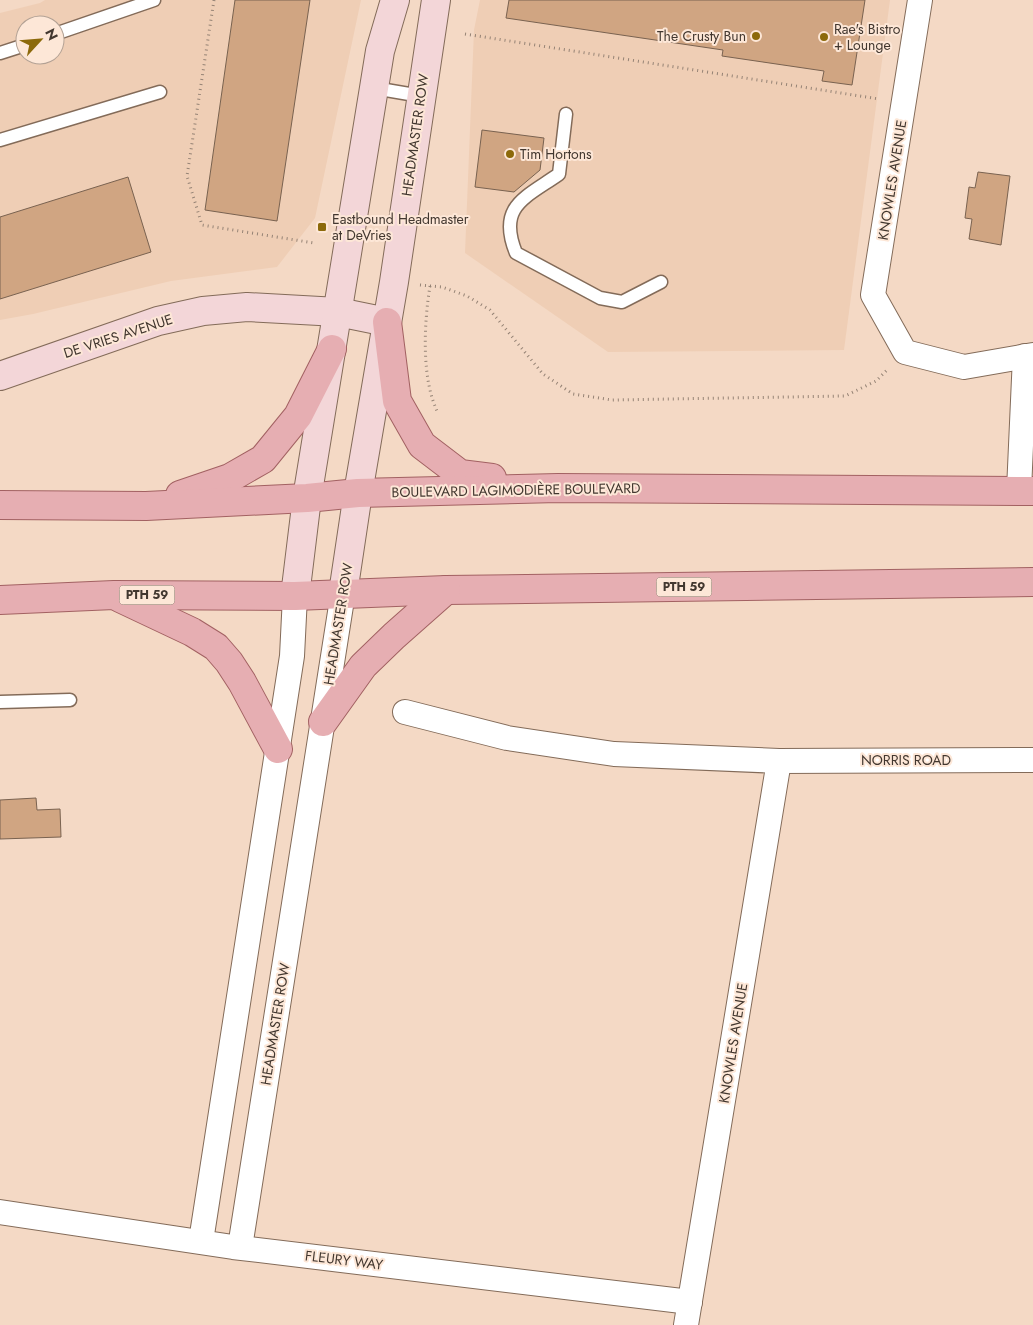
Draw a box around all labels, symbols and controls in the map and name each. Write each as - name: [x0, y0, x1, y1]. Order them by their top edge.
- north arrow: [15, 15, 65, 65]
- place label: Rae's Bistro + Lounge: [834, 19, 901, 55]
- text: N: [40, 25, 63, 44]
- place label: The Crusty Bun: [657, 26, 746, 46]
- marker: The Crusty Bun: [750, 30, 762, 42]
- marker: Rae's Bistro + Lounge: [818, 31, 830, 43]
- street label: HEADMASTER ROW: [397, 72, 434, 197]
- street label: KNOWLES AVENUE: [873, 119, 911, 241]
- place label: Tim Hortons: [520, 144, 592, 164]
- marker: Tim Hortons: [504, 148, 516, 160]
- place label: Eastbound Headmaster at DeVries: [332, 209, 469, 245]
- marker: Eastbound Headmaster at DeVries: [316, 221, 328, 233]
- street label: DE VRIES AVENUE: [61, 309, 175, 363]
- street label: BOULEVARD LAGIMODIÈRE BOULEVARD: [391, 478, 641, 502]
- street label: HEADMASTER ROW: [318, 561, 358, 686]
- road number: PTH 59: [656, 578, 712, 596]
- road number: PTH 59: [120, 586, 174, 604]
- street label: NORRIS ROAD: [861, 750, 951, 770]
- street label: HEADMASTER ROW: [255, 961, 295, 1086]
- street label: KNOWLES AVENUE: [714, 982, 752, 1104]
- street label: FLEURY WAY: [304, 1245, 384, 1275]

